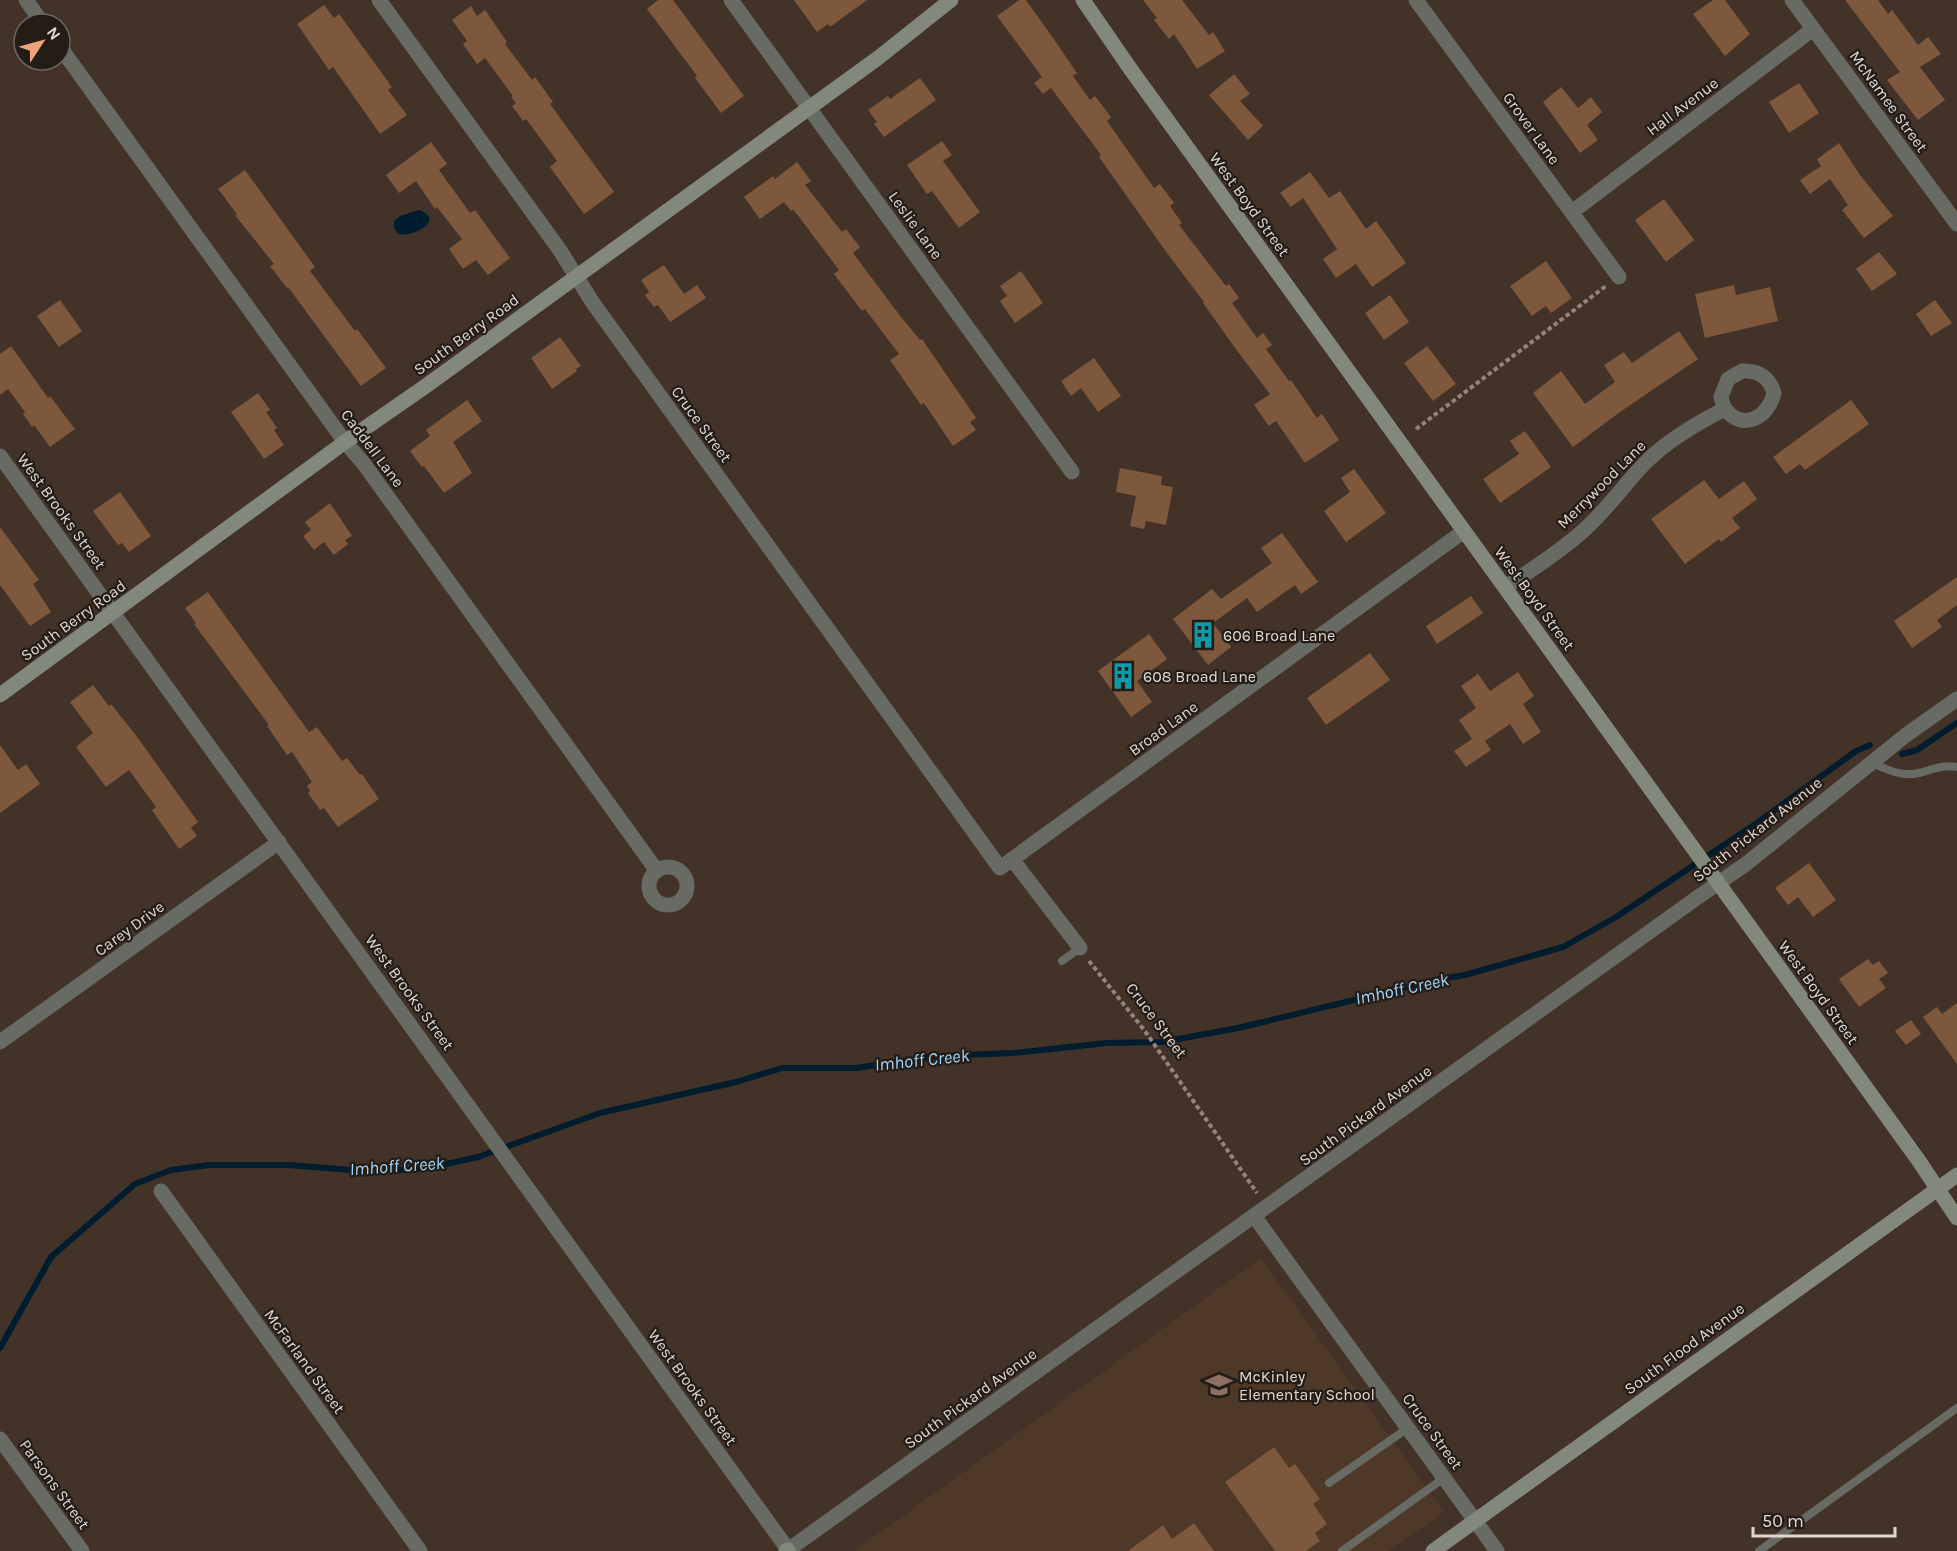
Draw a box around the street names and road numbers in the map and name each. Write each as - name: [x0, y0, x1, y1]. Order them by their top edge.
- street label: McNamee Street: [1845, 47, 1932, 156]
- street label: Hall Avenue: [1643, 73, 1722, 140]
- street label: Grover Lane: [1499, 88, 1564, 168]
- street label: West Boyd Street: [1206, 149, 1294, 260]
- street label: Leslie Lane: [885, 188, 947, 263]
- street label: South Berry Road: [410, 290, 523, 379]
- street label: Cruce Street: [668, 383, 736, 466]
- street label: Caddell Lane: [337, 406, 408, 491]
- street label: Merrywood Lane: [1553, 436, 1650, 533]
- street label: West Brooks Street: [13, 450, 110, 573]
- street label: West Boyd Street: [1491, 543, 1579, 654]
- street label: South Berry Road: [17, 576, 130, 665]
- street label: Broad Lane: [1125, 697, 1202, 760]
- street label: South Pickard Avenue: [1689, 773, 1826, 886]
- street label: Carey Drive: [91, 897, 168, 960]
- street label: West Brooks Street: [361, 931, 458, 1054]
- street label: West Boyd Street: [1775, 937, 1863, 1048]
- street label: Cruce Street: [1122, 979, 1191, 1062]
- street label: South Pickard Avenue: [1295, 1061, 1435, 1170]
- street label: South Flood Avenue: [1621, 1298, 1748, 1398]
- street label: McFarland Street: [260, 1305, 349, 1417]
- street label: West Brooks Street: [644, 1326, 741, 1449]
- street label: South Pickard Avenue: [900, 1344, 1040, 1453]
- street label: Cruce Street: [1399, 1390, 1467, 1473]
- street label: Parsons Street: [16, 1436, 94, 1533]

